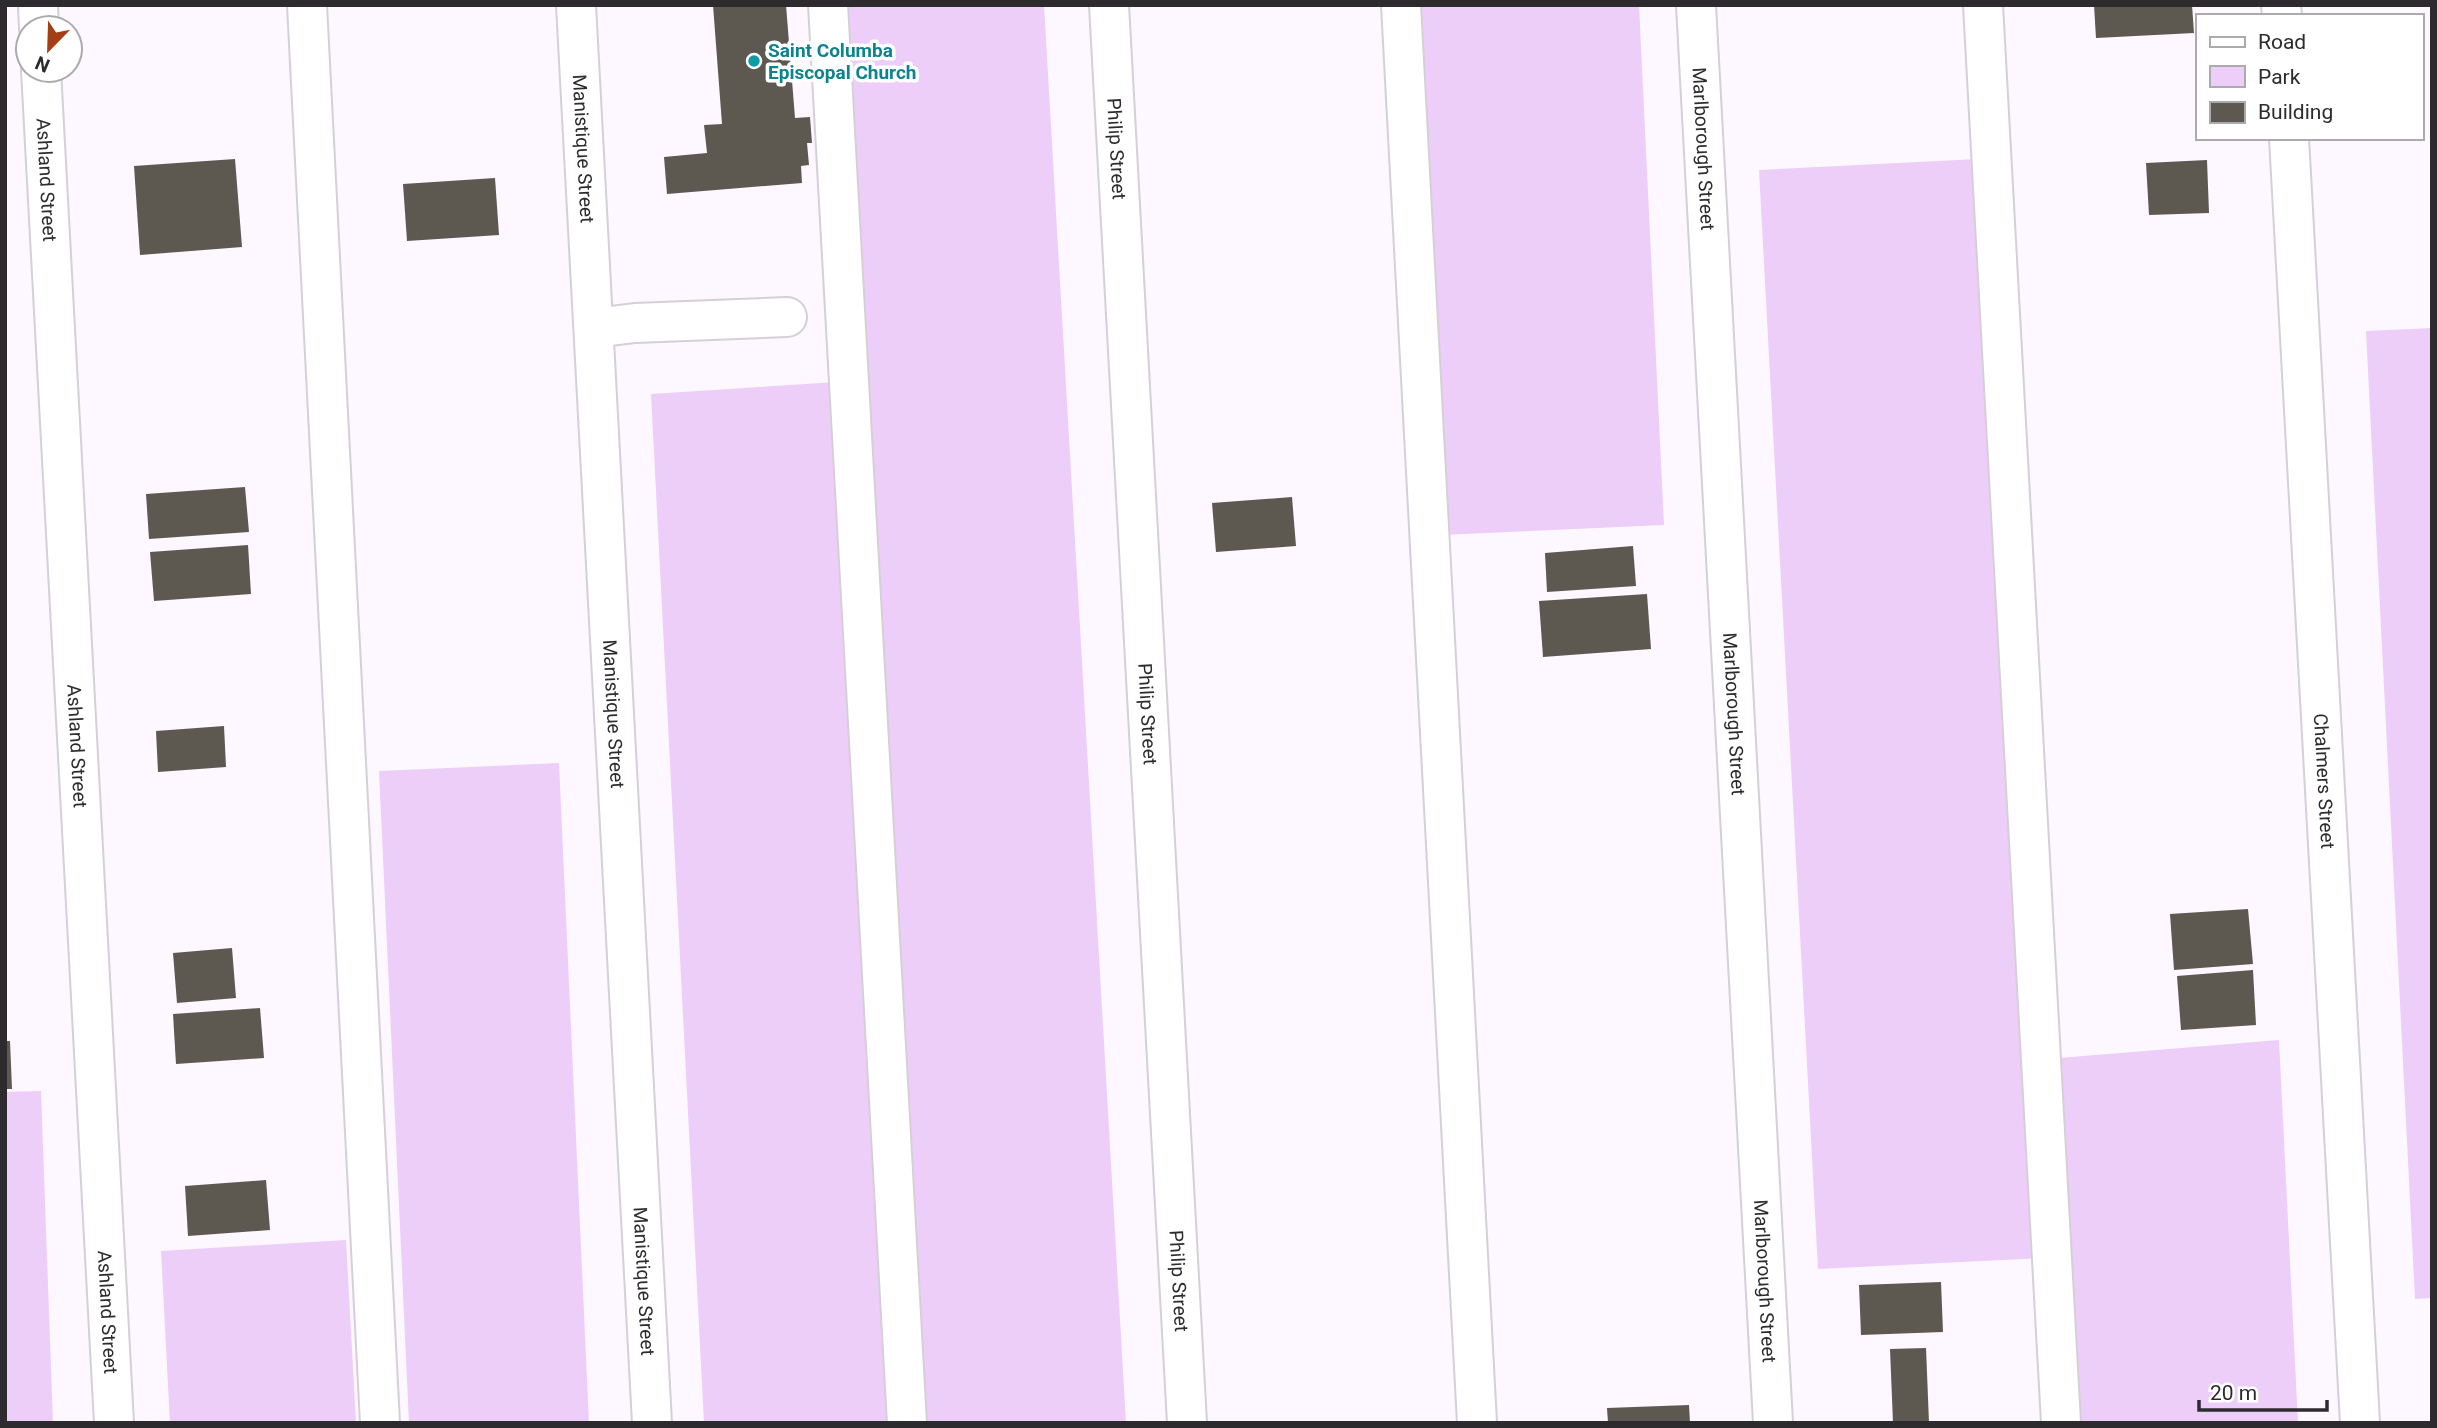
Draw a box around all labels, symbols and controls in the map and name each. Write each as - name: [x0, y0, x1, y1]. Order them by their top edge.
- north arrow: [14, 14, 84, 84]
- legend: [2196, 14, 2423, 140]
- text: Road: [2258, 30, 2306, 54]
- place label: Saint Columba Episcopal Church: [768, 39, 916, 84]
- text: N: [32, 51, 53, 77]
- marker: Saint Columba Episcopal Church: [746, 53, 762, 69]
- text: Park: [2258, 65, 2301, 89]
- street label: Marlborough Street: [1687, 67, 1719, 231]
- street label: Manistique Street: [568, 74, 599, 224]
- street label: Philip Street: [1102, 97, 1131, 200]
- text: Building: [2258, 100, 2333, 124]
- street label: Ashland Street: [32, 117, 61, 242]
- street label: Marlborough Street: [1718, 632, 1750, 796]
- street label: Manistique Street: [598, 639, 629, 789]
- street label: Philip Street: [1133, 662, 1162, 765]
- street label: Ashland Street: [62, 684, 92, 808]
- street label: Chalmers Street: [2309, 713, 2339, 849]
- street label: Marlborough Street: [1749, 1199, 1781, 1363]
- street label: Manistique Street: [628, 1206, 659, 1356]
- street label: Philip Street: [1164, 1230, 1193, 1333]
- street label: Ashland Street: [93, 1250, 122, 1375]
- scale bar: [2199, 1368, 2327, 1412]
- text: 20 m: [2210, 1381, 2257, 1405]

